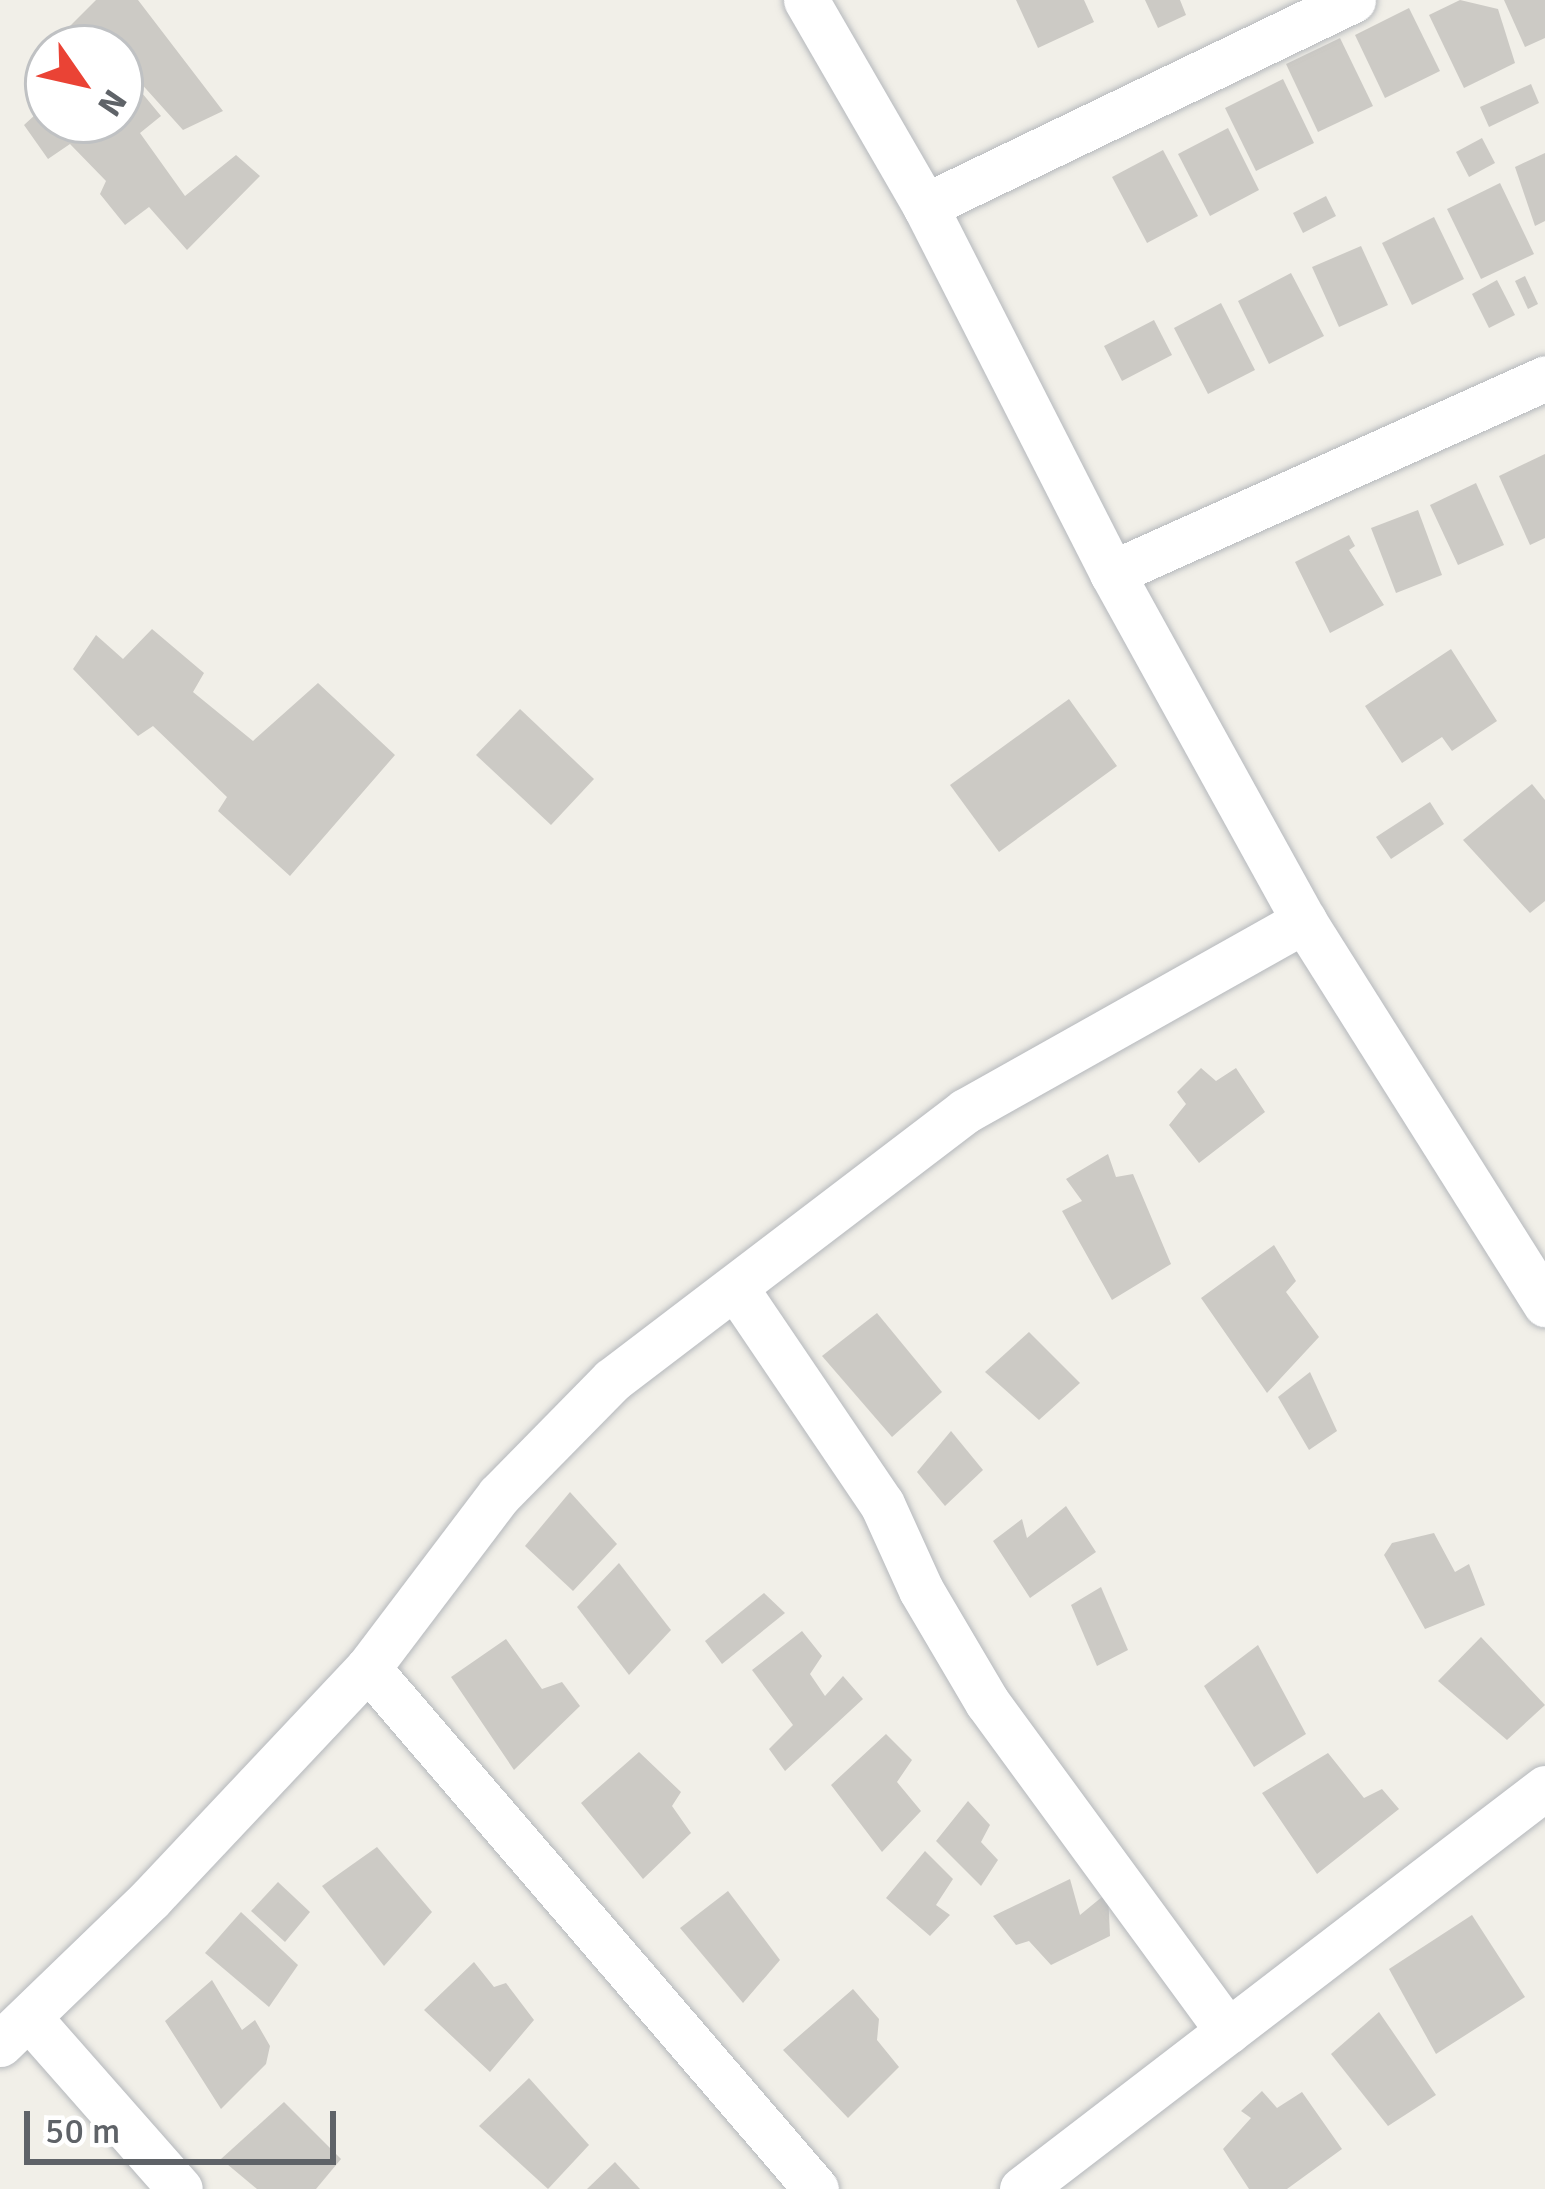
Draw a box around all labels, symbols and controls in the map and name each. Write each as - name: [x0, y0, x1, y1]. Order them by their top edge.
- north arrow: [24, 24, 144, 144]
- text: N: [88, 82, 135, 124]
- scale bar: [30, 2087, 342, 2161]
- text: 50 m: [45, 2109, 121, 2154]

